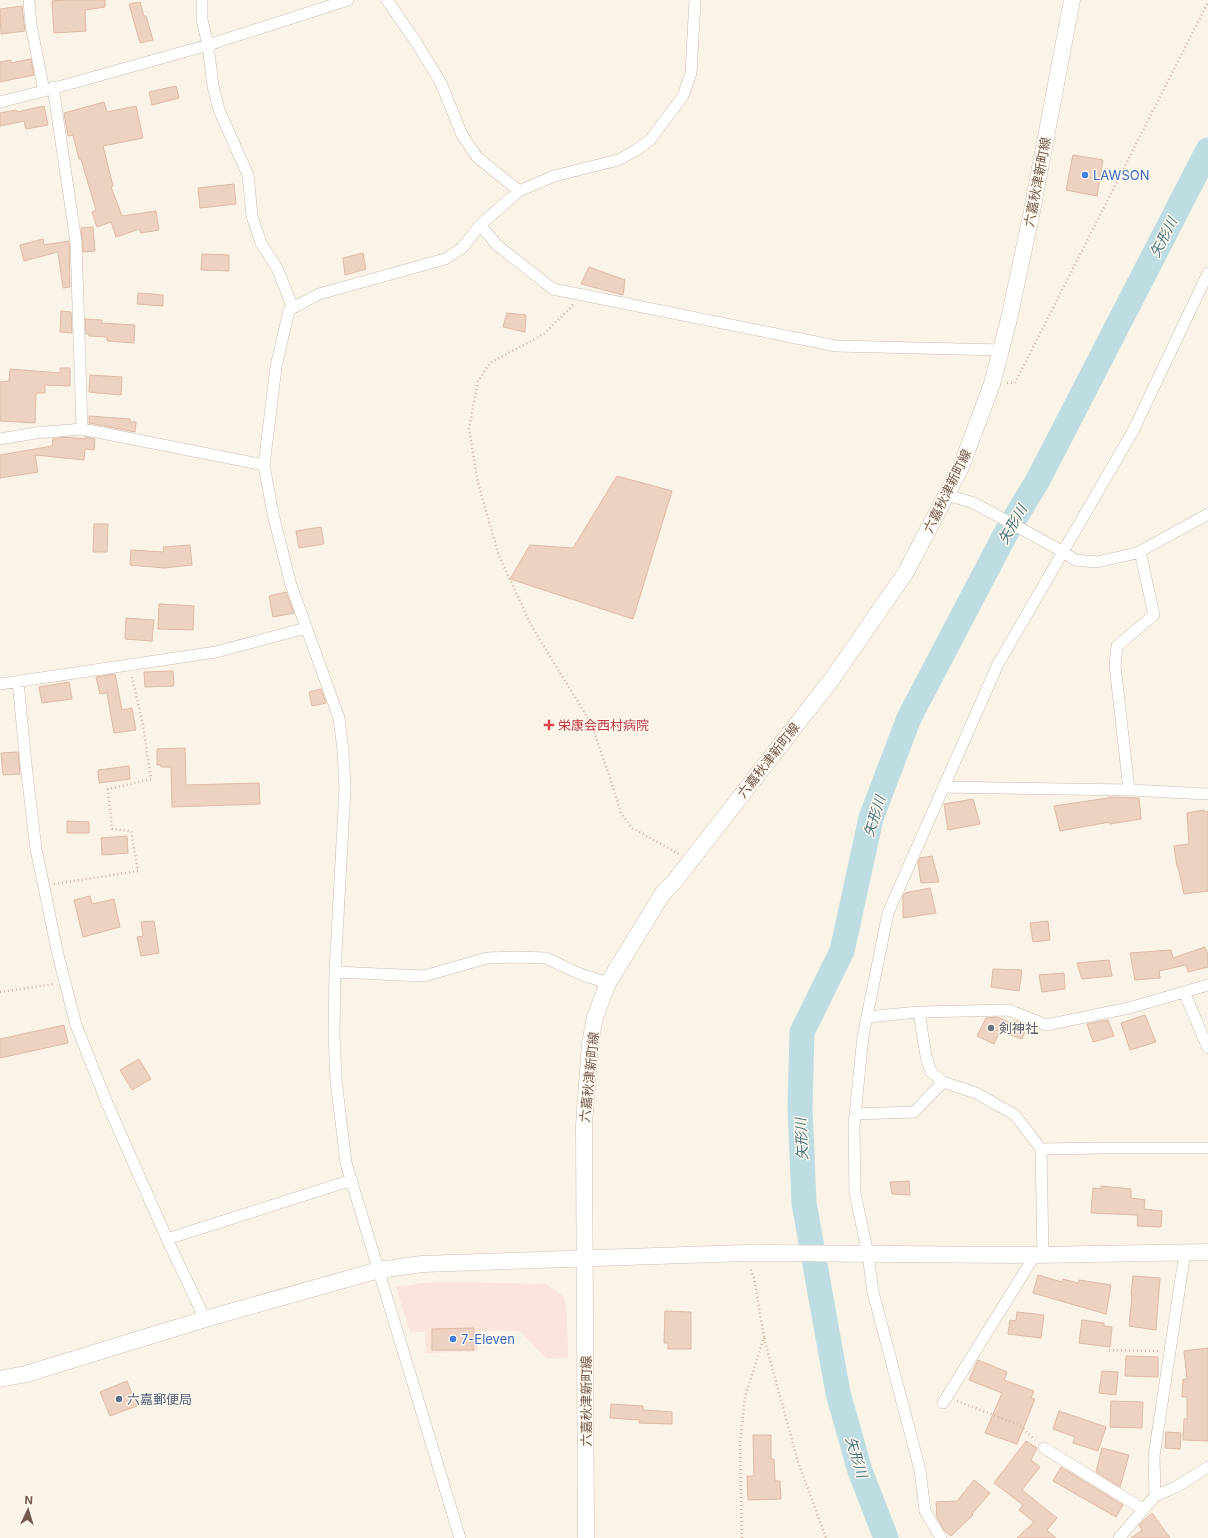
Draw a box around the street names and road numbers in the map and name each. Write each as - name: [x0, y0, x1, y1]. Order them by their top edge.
- street label: 六嘉秋津新町線: [1020, 136, 1054, 228]
- street label: 六嘉秋津新町線: [920, 447, 974, 535]
- street label: 六嘉秋津新町線: [734, 719, 802, 801]
- street label: 六嘉秋津新町線: [576, 1031, 602, 1123]
- street label: 六嘉秋津新町線: [578, 1355, 594, 1447]

